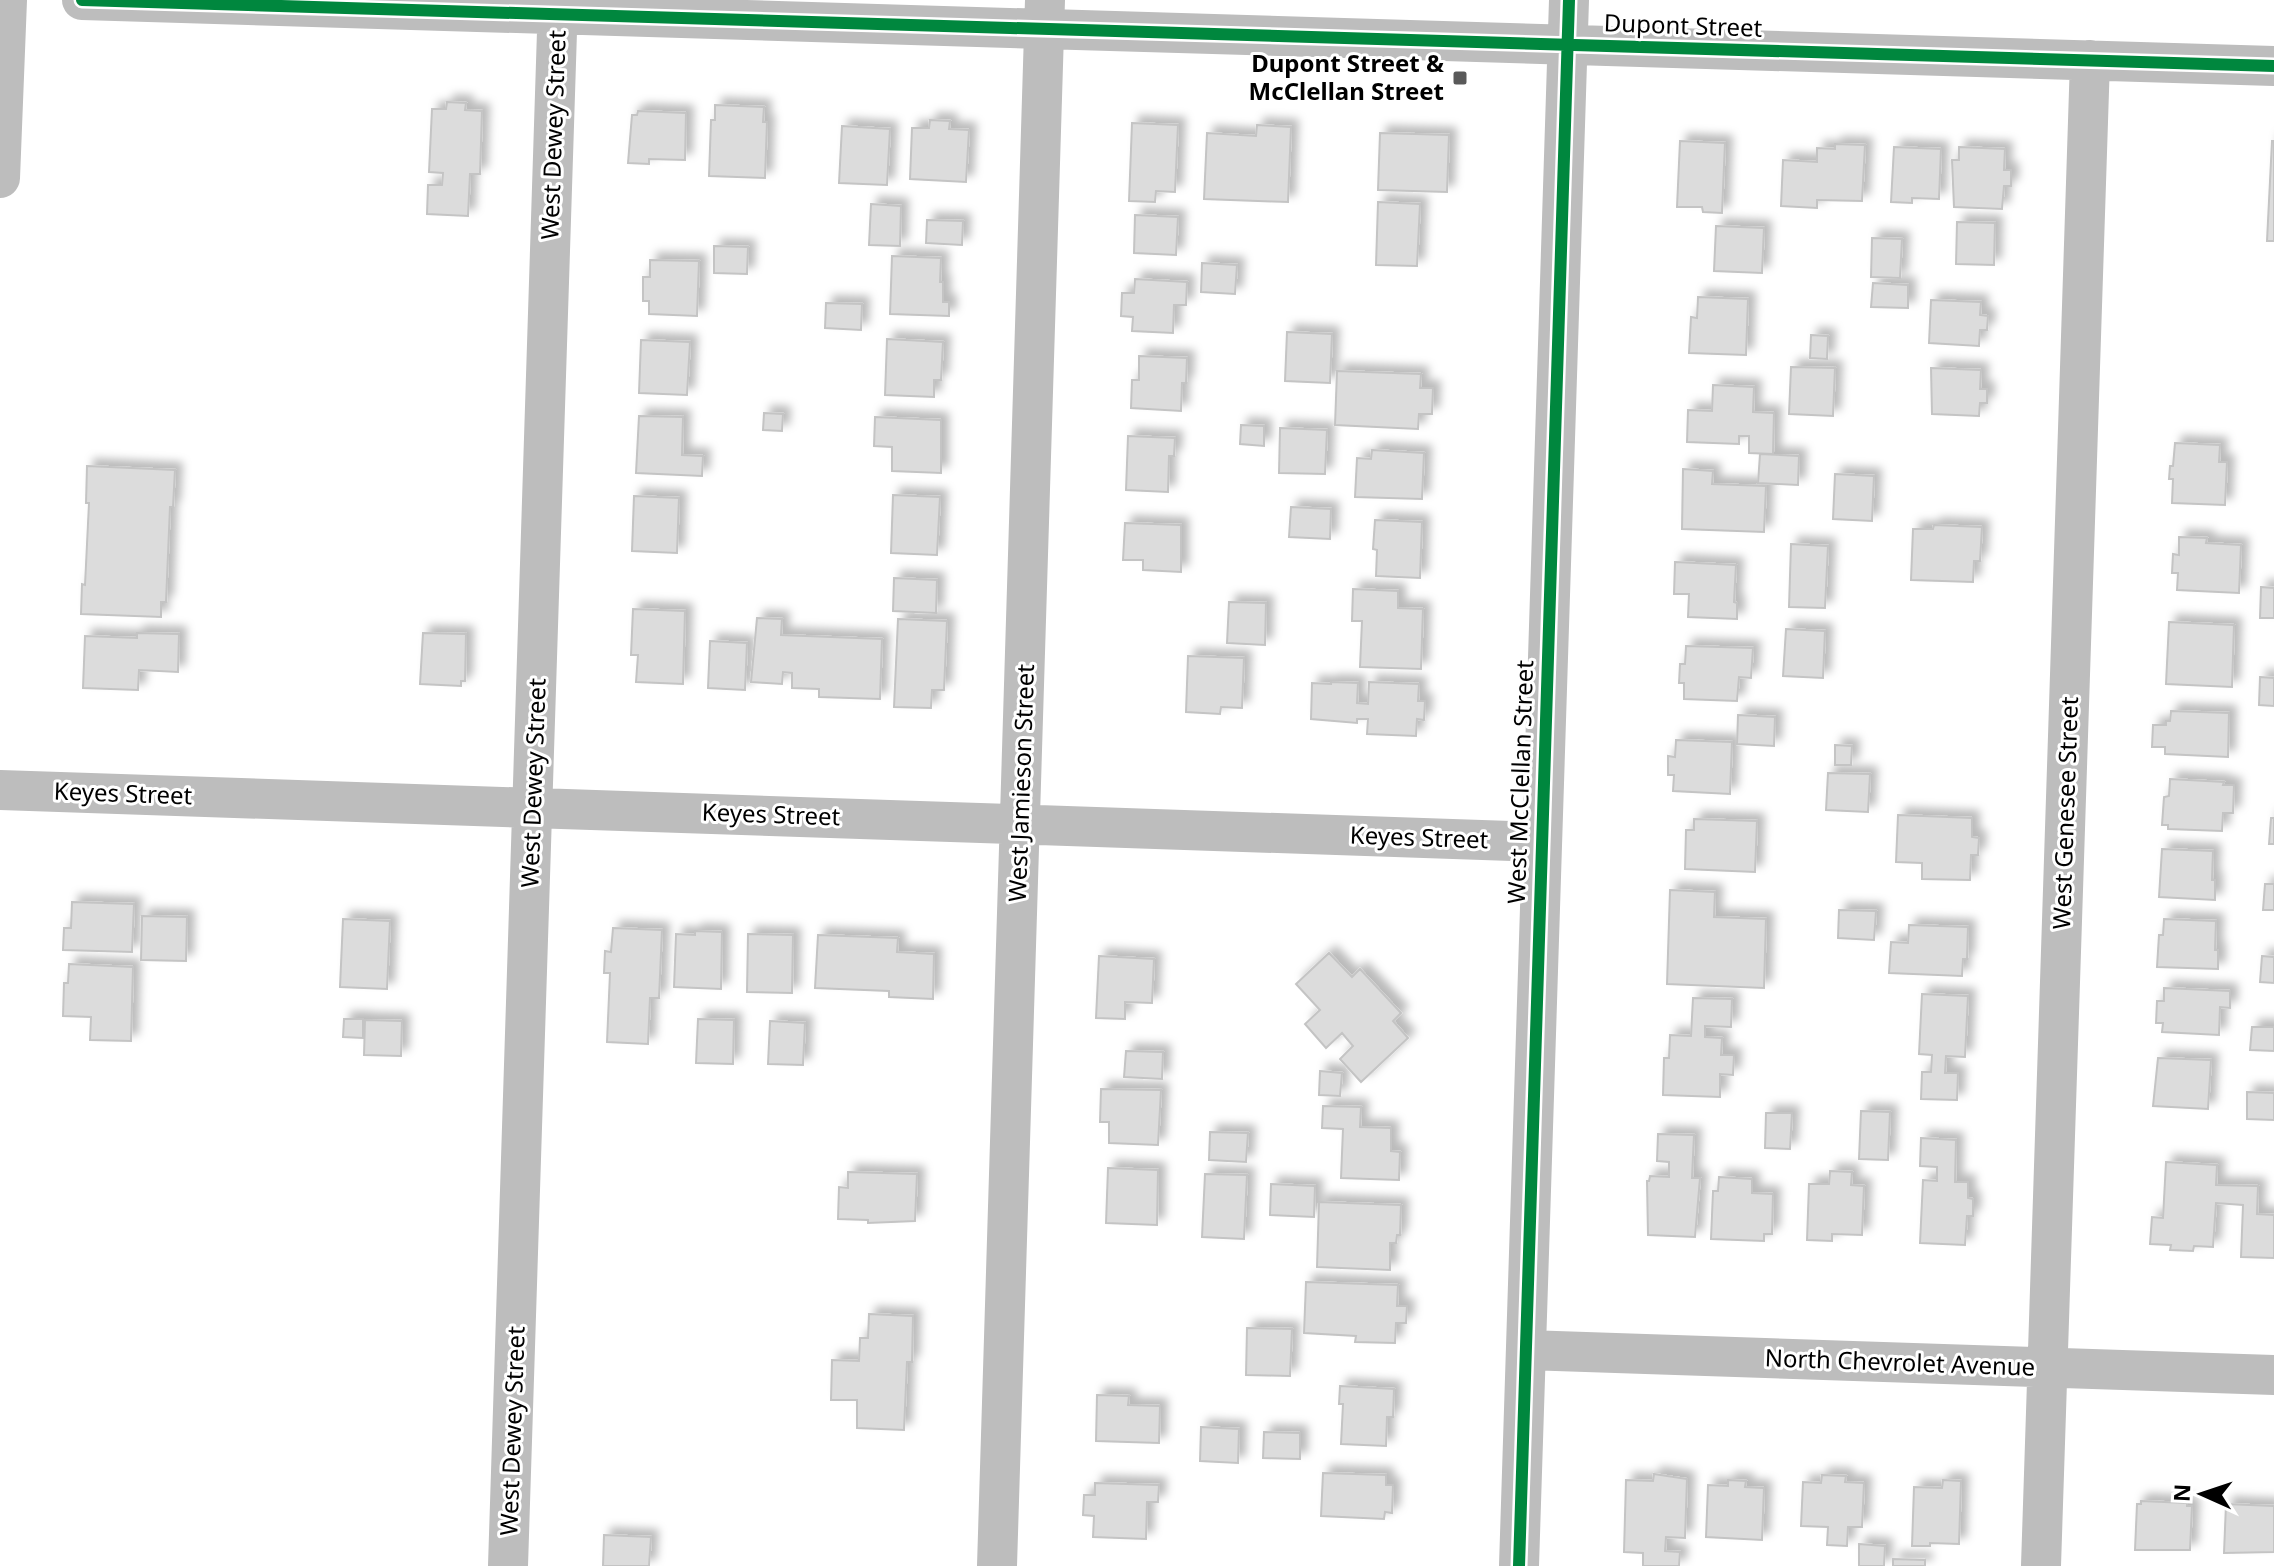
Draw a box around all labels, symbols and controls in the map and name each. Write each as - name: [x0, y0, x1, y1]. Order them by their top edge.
- street label: Dupont Street: [1603, 5, 1763, 44]
- street label: West Dewey Street: [532, 29, 573, 240]
- place label: Dupont Street & McClellan Street: [1249, 46, 1444, 107]
- marker: Dupont Street & McClellan Street: [1451, 69, 1469, 87]
- street label: West McClellan Street: [1499, 659, 1540, 904]
- street label: West Jamieson Street: [1000, 663, 1041, 902]
- street label: West Dewey Street: [512, 677, 553, 888]
- street label: West Genesee Street: [2044, 696, 2085, 930]
- street label: Keyes Street: [53, 774, 193, 811]
- street label: Keyes Street: [701, 795, 841, 832]
- street label: Keyes Street: [1349, 818, 1489, 855]
- street label: West Dewey Street: [491, 1325, 532, 1536]
- street label: North Chevrolet Avenue: [1764, 1340, 2036, 1383]
- north arrow: [2162, 1454, 2242, 1534]
- text: N: [2166, 1483, 2196, 1503]

